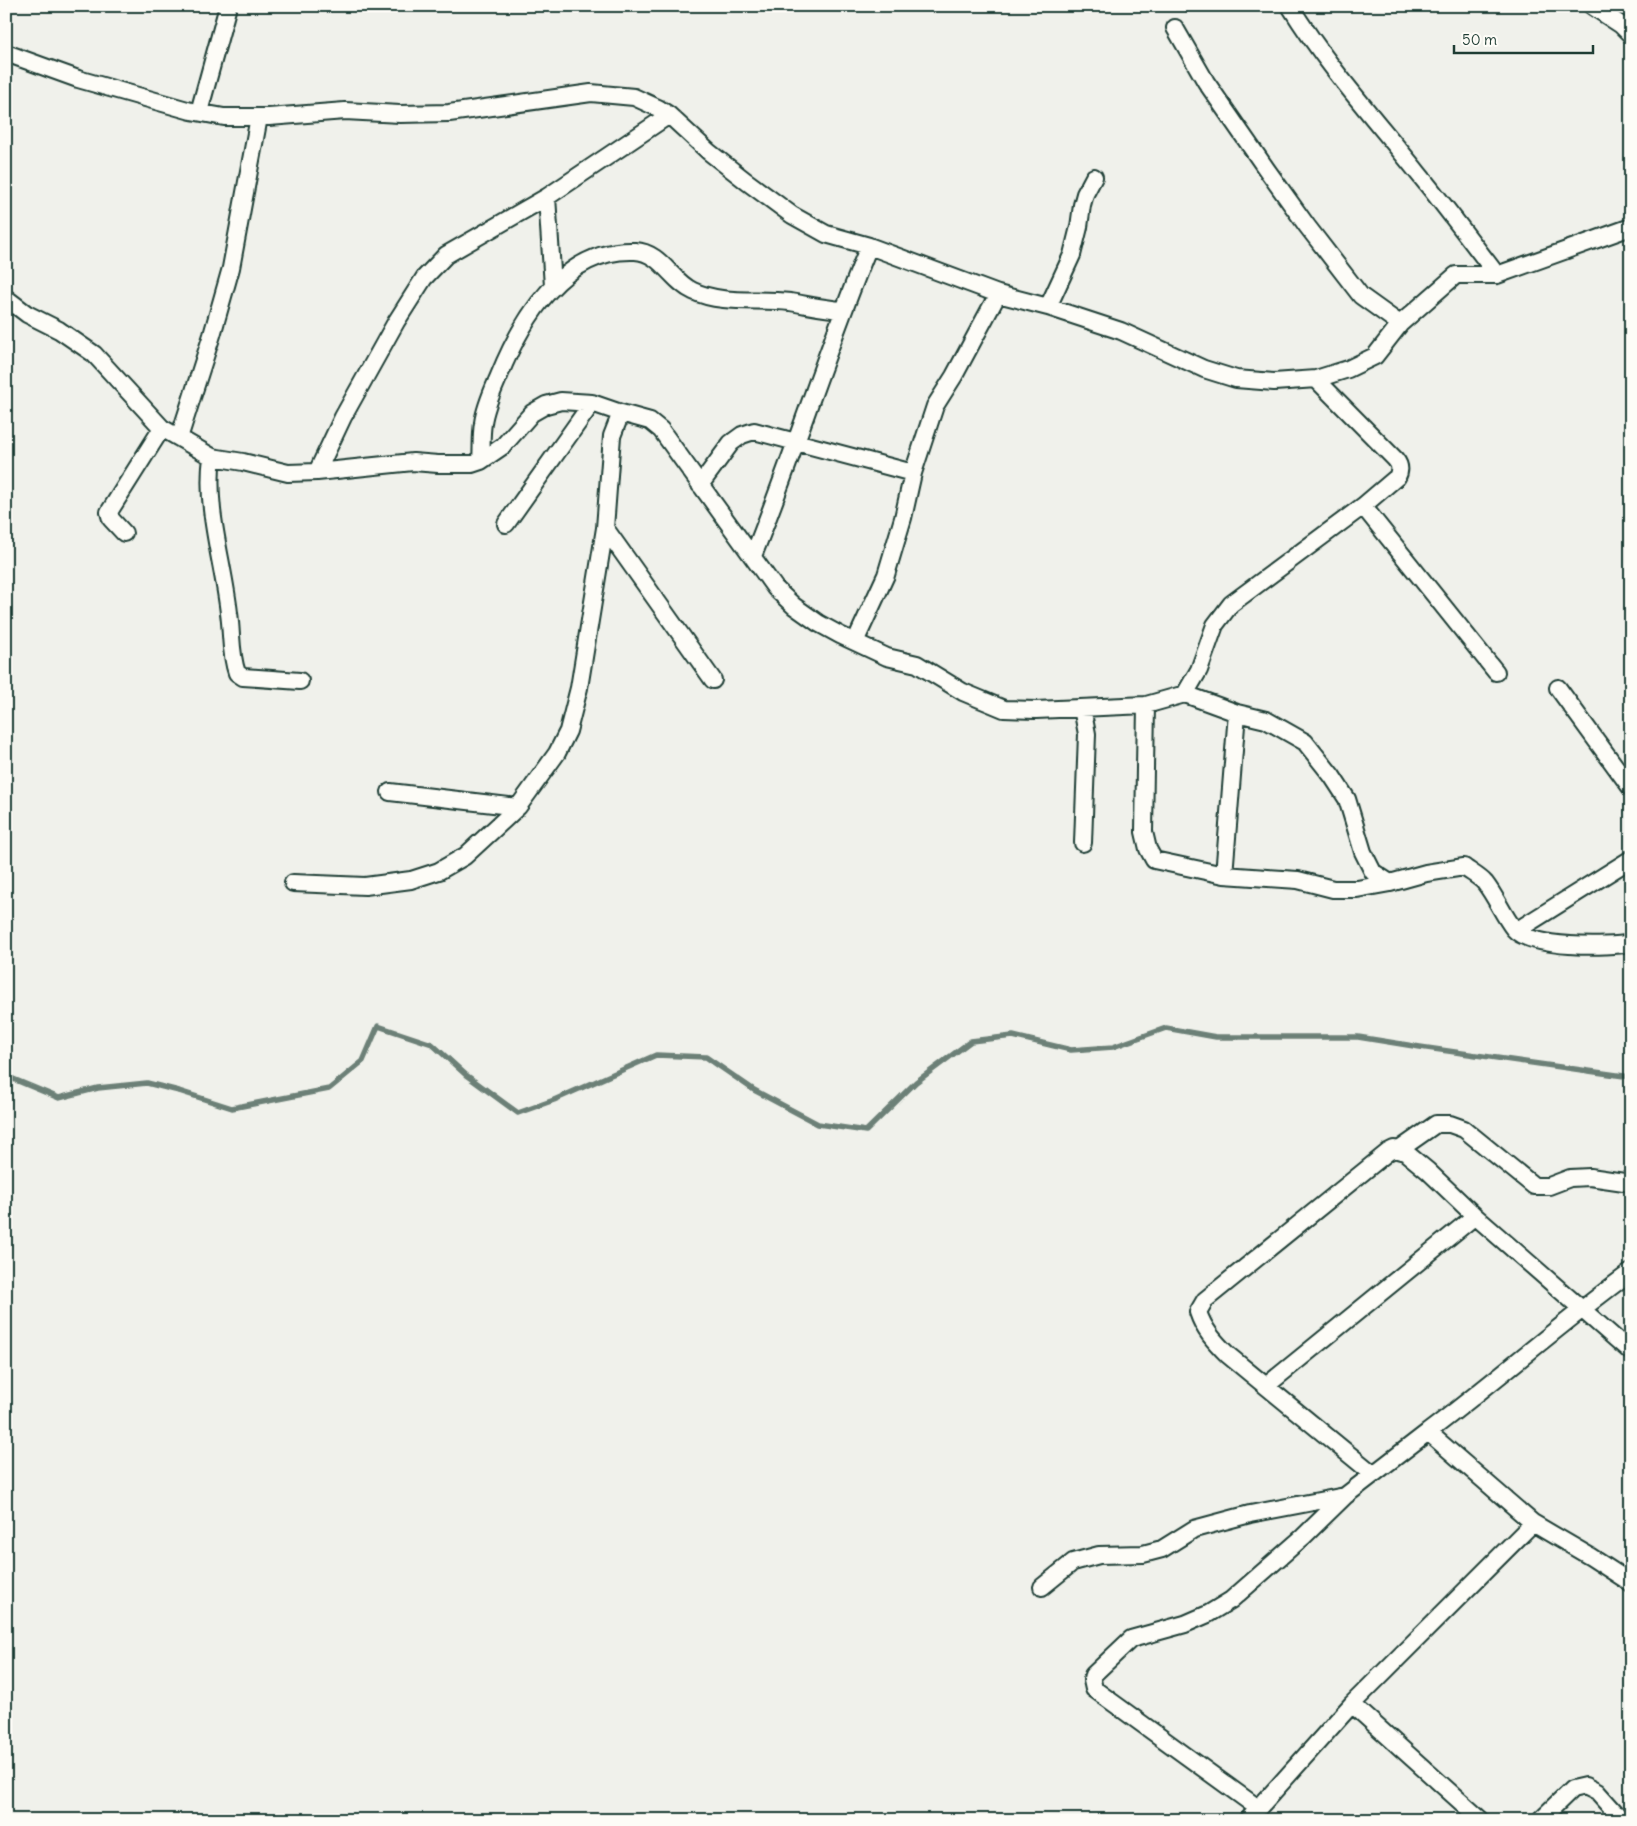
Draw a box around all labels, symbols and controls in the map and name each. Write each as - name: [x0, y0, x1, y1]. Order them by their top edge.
- scale bar: [1454, 22, 1593, 54]
- text: 50 m: [1462, 30, 1497, 49]

